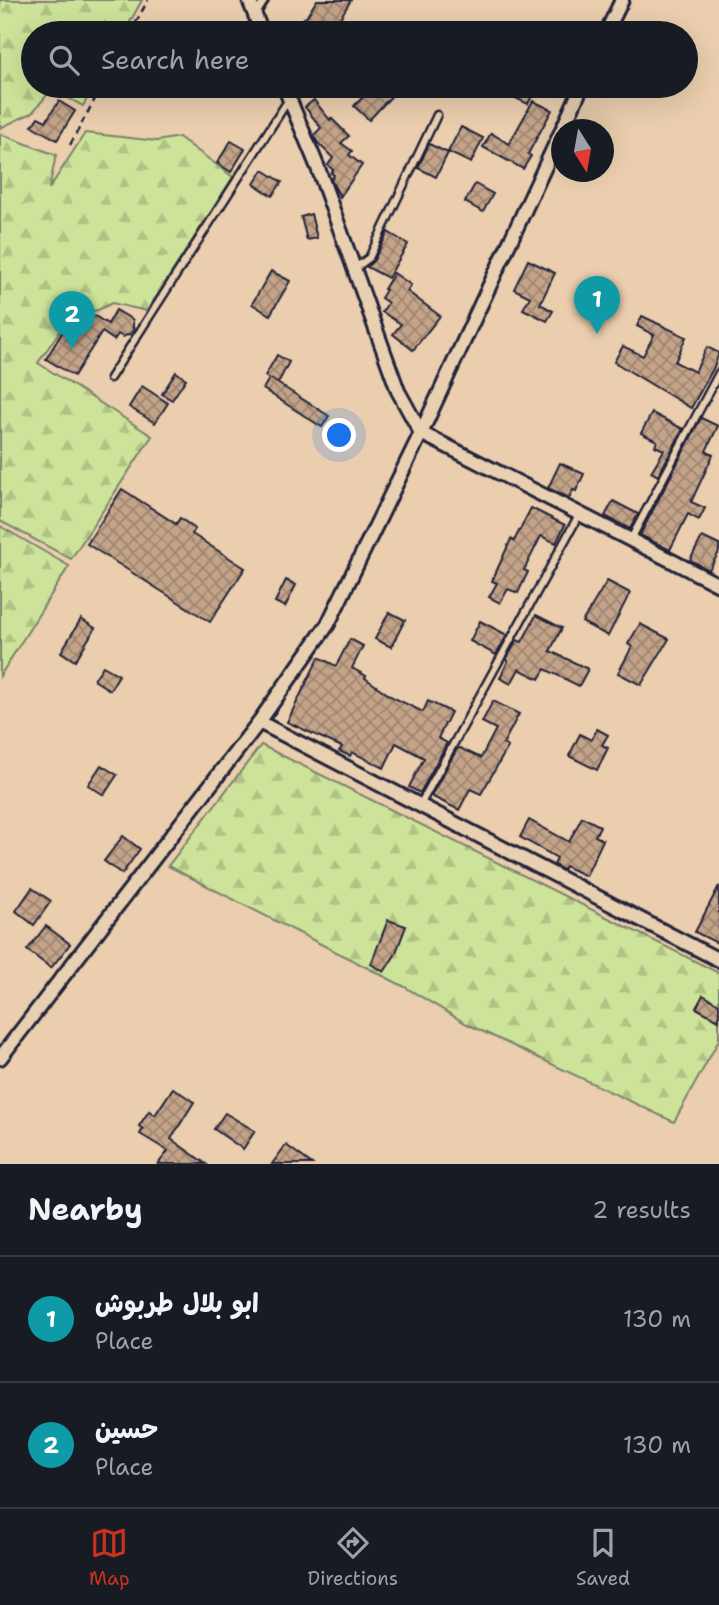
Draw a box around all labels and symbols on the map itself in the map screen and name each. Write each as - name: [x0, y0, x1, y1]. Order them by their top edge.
- north arrow: [551, 119, 614, 182]
- pin: 1: [574, 276, 620, 334]
- pin: 2: [49, 291, 95, 349]
- your location: [322, 418, 356, 452]

